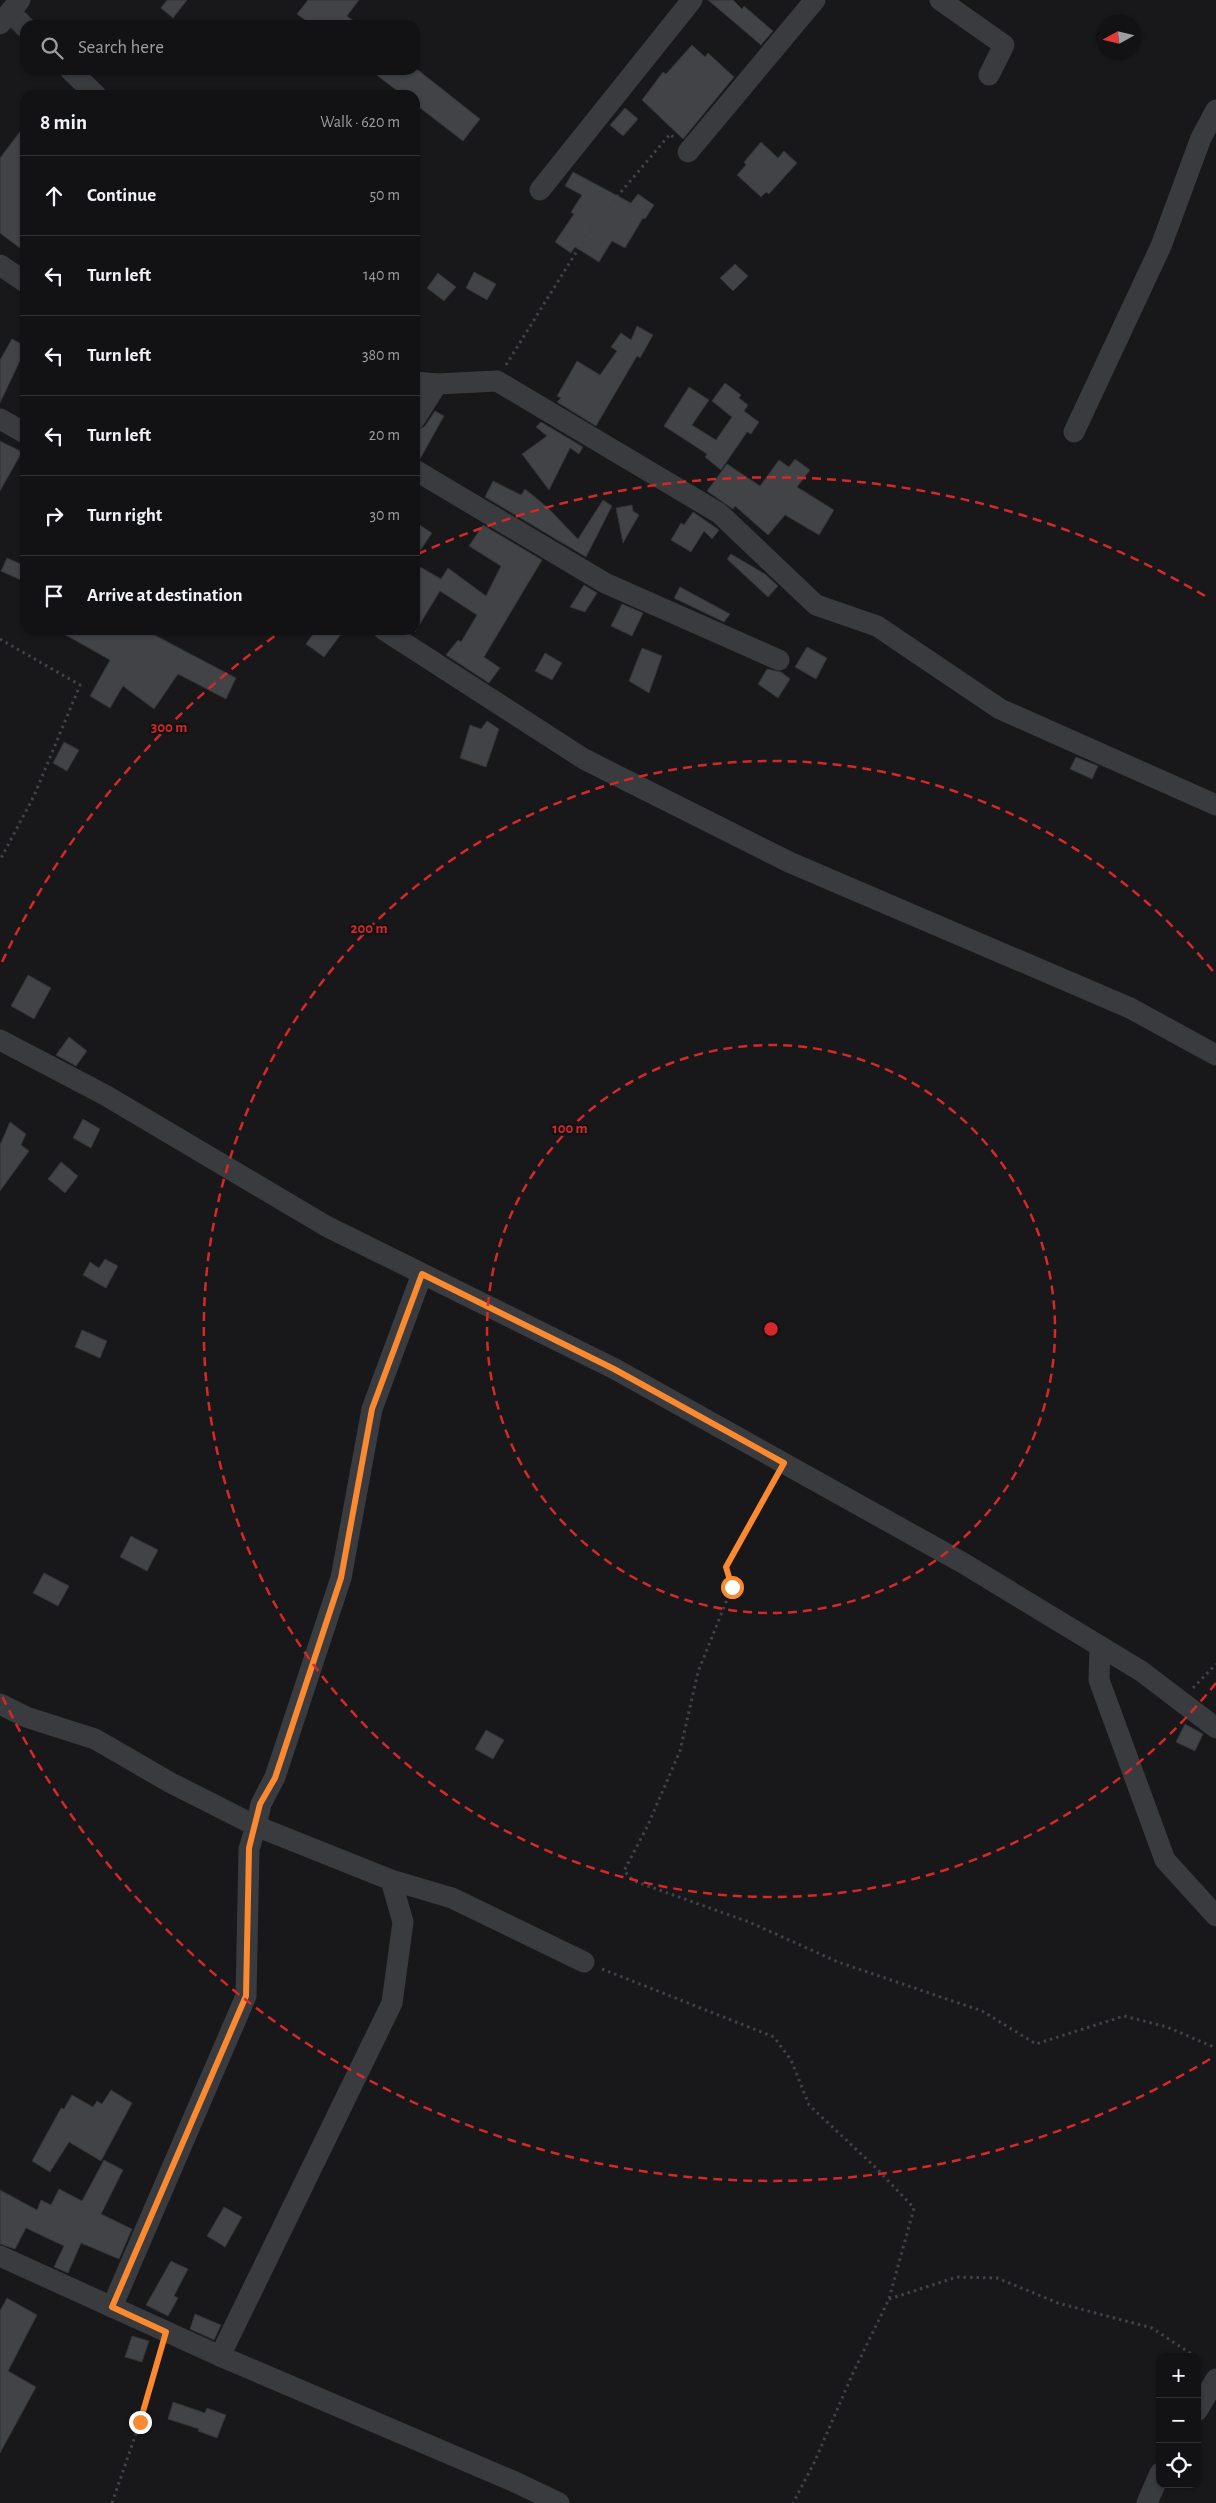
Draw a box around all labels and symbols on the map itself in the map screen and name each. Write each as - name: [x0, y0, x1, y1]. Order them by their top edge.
- north arrow: [1096, 15, 1141, 60]
- text: 300 m: [151, 720, 187, 735]
- text: 200 m: [350, 921, 388, 936]
- text: 100 m: [552, 1121, 588, 1136]
- centre of rings: [762, 1320, 780, 1338]
- route start: [721, 1576, 744, 1599]
- route end: [129, 2411, 152, 2434]

